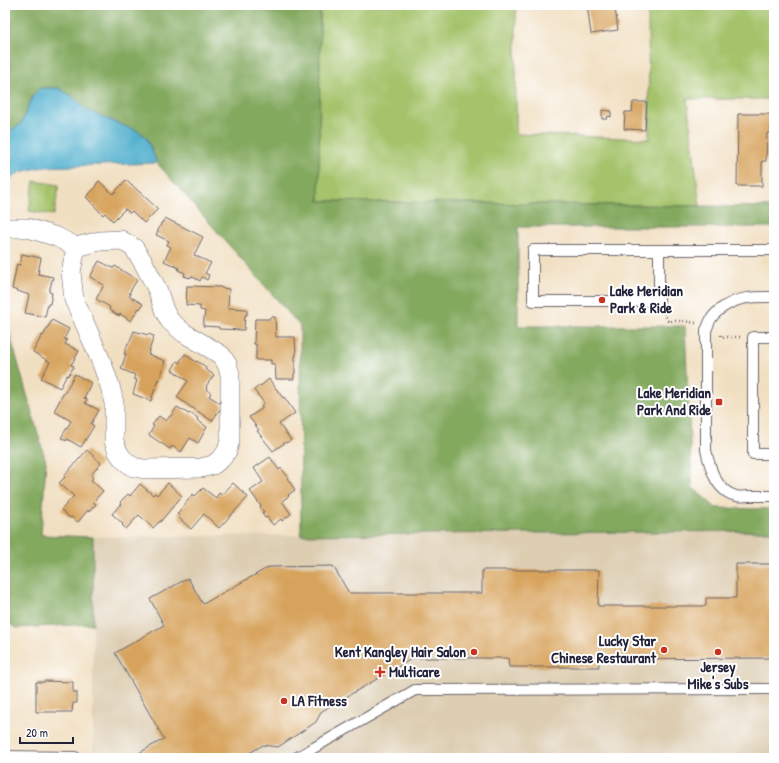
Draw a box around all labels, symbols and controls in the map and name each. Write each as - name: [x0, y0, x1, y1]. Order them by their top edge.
- place label: Lake Meridian Park & Ride: [610, 280, 683, 318]
- marker: Lake Meridian Park & Ride: [597, 295, 607, 305]
- place label: Lake Meridian Park And Ride: [637, 382, 711, 420]
- marker: Lake Meridian Park And Ride: [714, 397, 724, 407]
- place label: Lucky Star Chinese Restaurant: [551, 630, 657, 668]
- place label: Kent Kangley Hair Salon: [335, 641, 466, 663]
- marker: Lucky Star Chinese Restaurant: [659, 645, 669, 655]
- marker: Kent Kangley Hair Salon: [469, 647, 479, 657]
- marker: Jersey Mike's Subs: [713, 647, 723, 657]
- place label: Jersey Mike's Subs: [687, 656, 749, 694]
- place label: Multicare: [389, 661, 440, 682]
- marker: Multicare: [374, 666, 386, 678]
- place label: LA Fitness: [292, 690, 347, 711]
- marker: LA Fitness: [279, 696, 289, 706]
- scale bar: [20, 719, 73, 745]
- text: 20 m: [26, 724, 48, 741]

